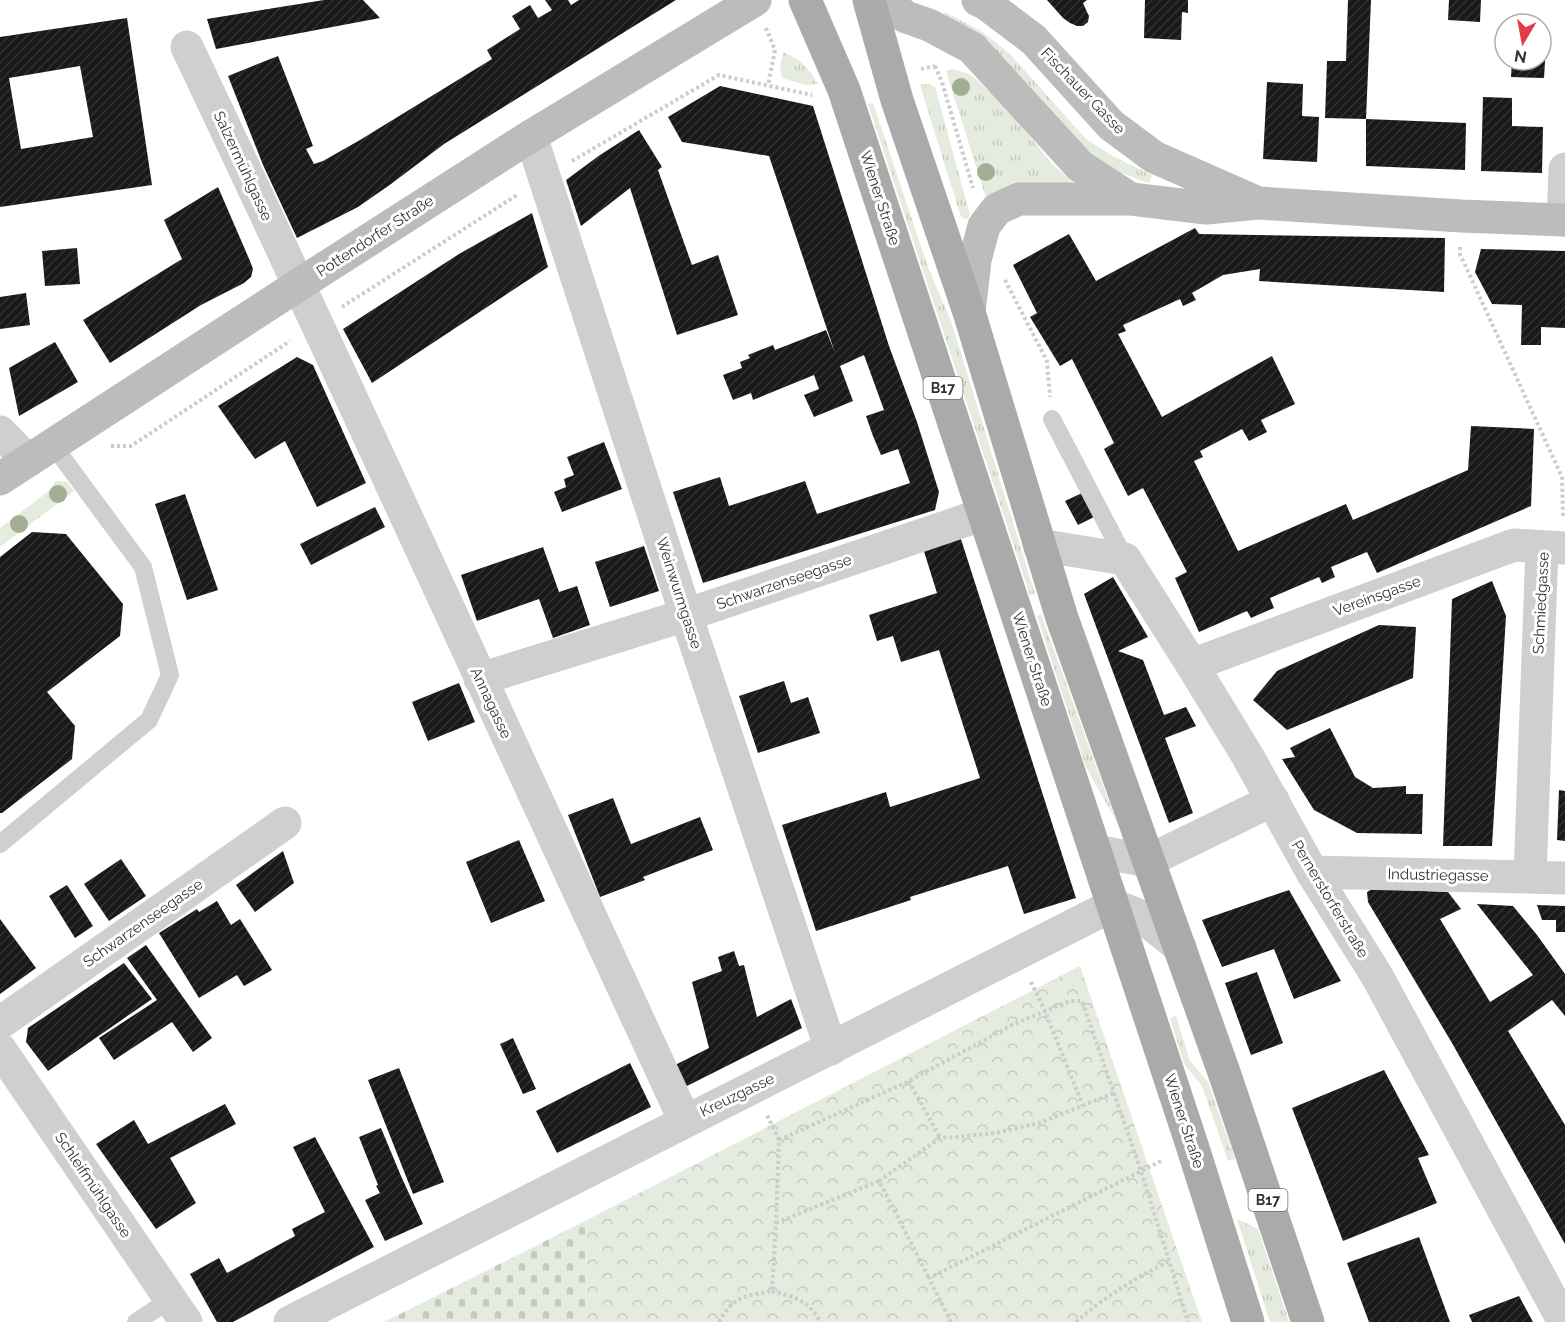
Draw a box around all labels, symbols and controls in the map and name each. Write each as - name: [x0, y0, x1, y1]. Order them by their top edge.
- north arrow: [1493, 12, 1553, 72]
- street label: Fischauer Gasse: [1037, 44, 1129, 138]
- text: N: [1513, 46, 1528, 67]
- street label: Salzermühlgasse: [210, 108, 276, 224]
- street label: Wiener Straße: [856, 148, 904, 248]
- street label: Pottendorfer Straße: [313, 191, 437, 281]
- road number: B17: [924, 377, 962, 399]
- street label: Weinwurmgasse: [652, 535, 706, 651]
- street label: Schwarzenseegasse: [714, 550, 854, 614]
- street label: Schmiedgasse: [1529, 551, 1553, 654]
- street label: Vereinsgasse: [1331, 572, 1423, 620]
- street label: Wiener Straße: [1008, 609, 1056, 709]
- street label: Annagasse: [467, 665, 515, 742]
- street label: Pernerstorferstraße: [1288, 837, 1372, 961]
- street label: Industriegasse: [1387, 865, 1489, 885]
- street label: Schwarzenseegasse: [80, 875, 206, 971]
- street label: Kreuzgasse: [697, 1069, 777, 1121]
- street label: Wiener Straße: [1160, 1071, 1208, 1171]
- street label: Schleifmühlgasse: [51, 1129, 135, 1241]
- road number: B17: [1248, 1189, 1288, 1211]

